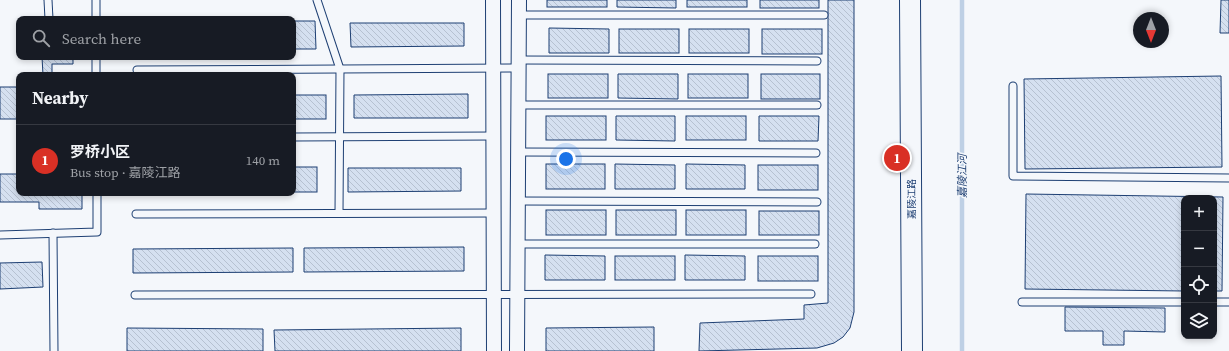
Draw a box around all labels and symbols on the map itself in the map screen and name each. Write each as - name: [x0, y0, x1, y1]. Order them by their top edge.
- north arrow: [1133, 12, 1169, 48]
- pin: 1: [884, 143, 910, 173]
- your location: [556, 149, 576, 169]
- water label: 嘉陵江河: [955, 152, 970, 198]
- street label: 嘉陵江路: [905, 179, 918, 219]

